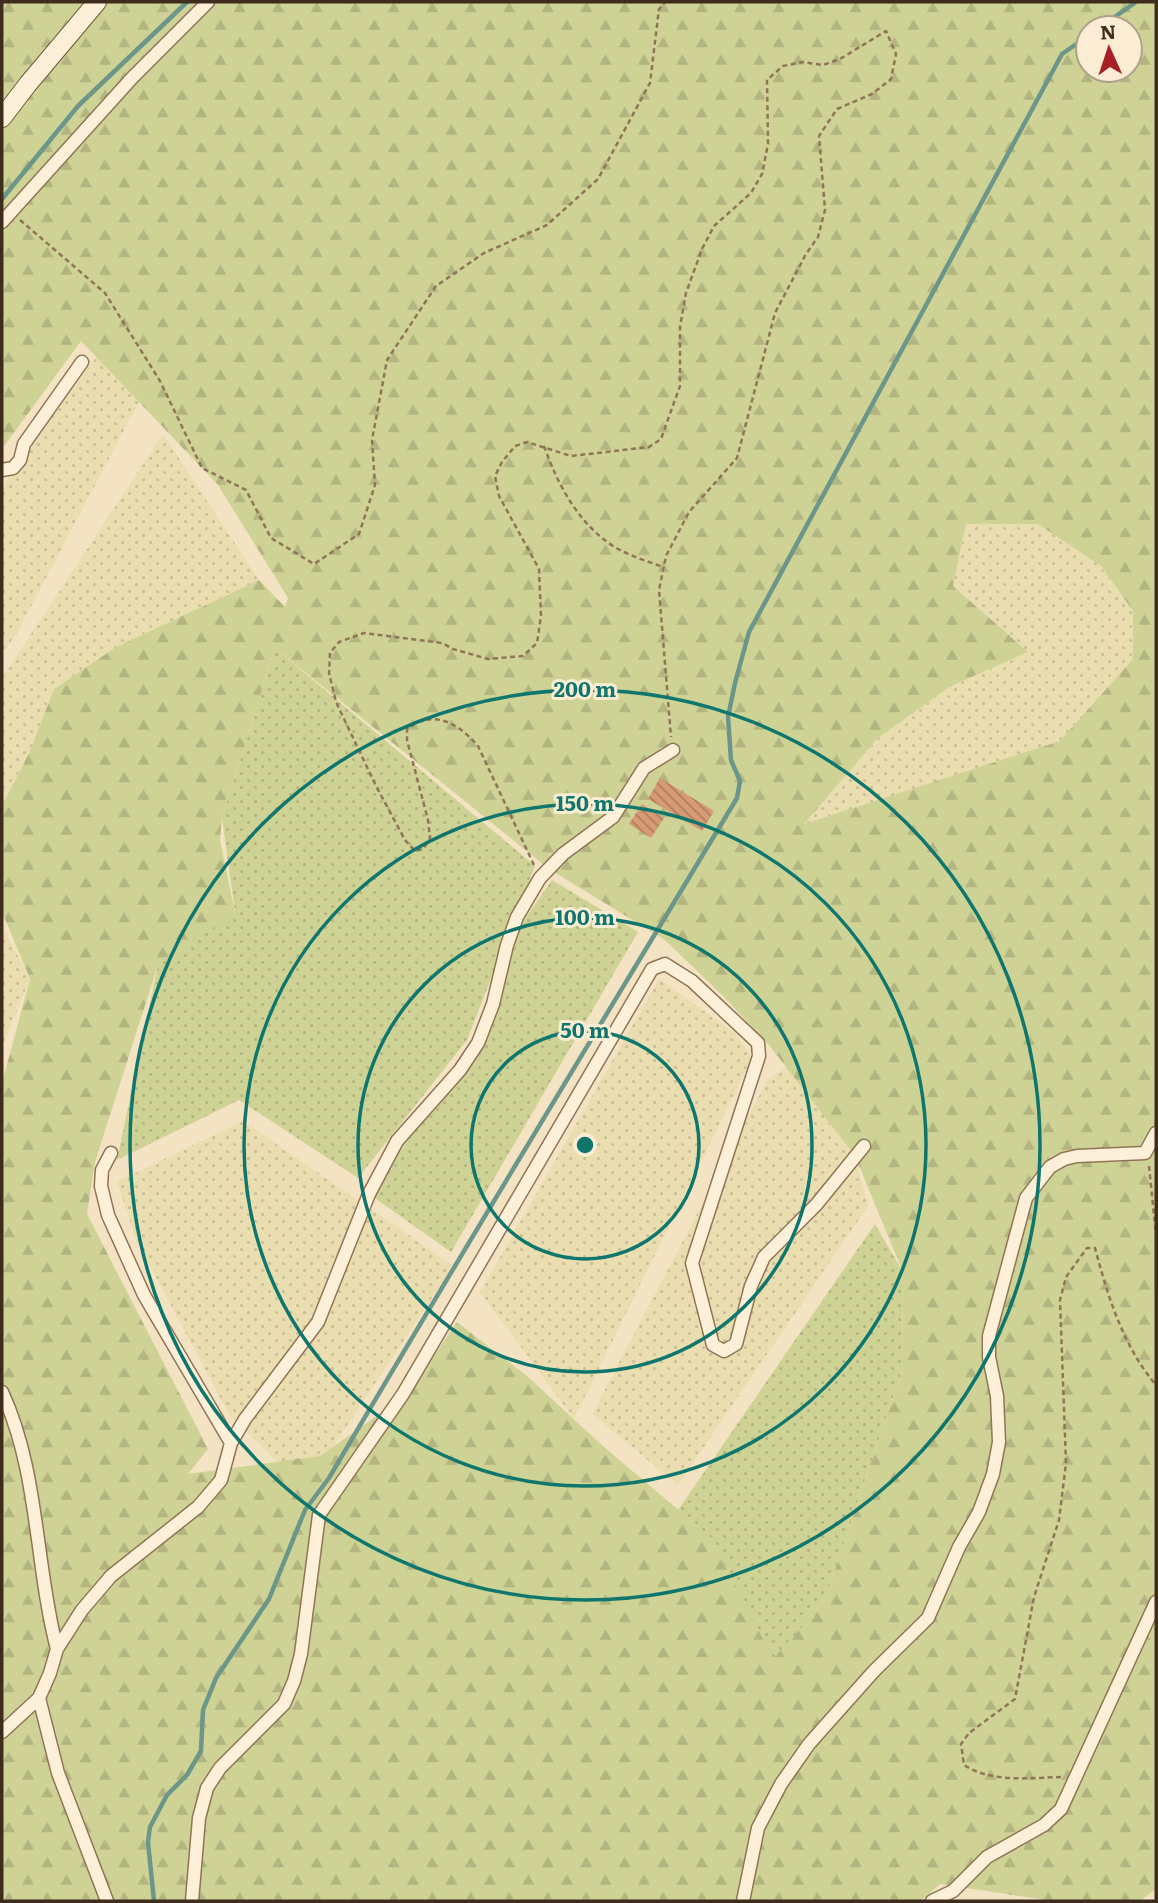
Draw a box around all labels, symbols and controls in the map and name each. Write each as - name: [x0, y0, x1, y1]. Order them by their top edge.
- north arrow: [1074, 14, 1144, 84]
- text: N: [1099, 17, 1117, 45]
- text: 200 m: [554, 672, 616, 703]
- text: 150 m: [556, 786, 614, 817]
- text: 100 m: [555, 900, 615, 931]
- text: 50 m: [560, 1013, 610, 1044]
- centre of rings: [573, 1133, 597, 1157]

